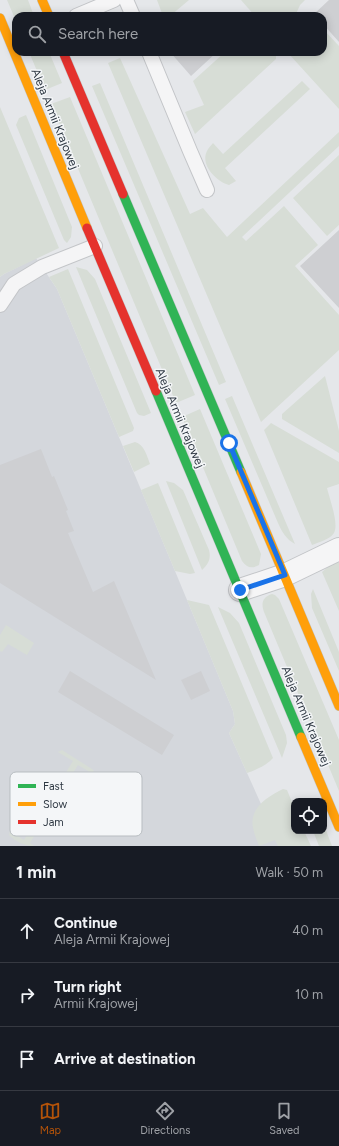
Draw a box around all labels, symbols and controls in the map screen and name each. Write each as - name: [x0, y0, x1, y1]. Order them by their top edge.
- search box: [12, 12, 327, 56]
- icon: search: [26, 23, 48, 45]
- text: Search here: [58, 25, 138, 43]
- street label: Aleja Armii Krajowej: [28, 67, 82, 171]
- street label: Aleja Armii Krajowej: [153, 366, 207, 470]
- route start: [220, 434, 238, 452]
- route end: [231, 581, 249, 599]
- street label: Aleja Armii Krajowej: [279, 664, 333, 768]
- legend: [10, 772, 142, 836]
- text: Fast: [43, 780, 64, 793]
- text: Slow: [43, 798, 67, 811]
- map controls: [291, 798, 327, 834]
- button: locate: [291, 798, 327, 834]
- text: Jam: [43, 816, 64, 829]
- text: 1 min: [16, 862, 56, 882]
- text: Walk · 50 m: [255, 865, 323, 880]
- text: Continue: [54, 914, 117, 932]
- icon: ahead: [16, 920, 38, 942]
- text: 40 m: [292, 923, 323, 938]
- text: Aleja Armii Krajowej: [54, 932, 170, 947]
- text: Turn right: [54, 978, 122, 996]
- icon: right: [16, 984, 38, 1006]
- text: 10 m: [295, 987, 323, 1002]
- text: Armii Krajowej: [54, 996, 138, 1011]
- icon: arrive: [16, 1048, 38, 1070]
- text: Arrive at destination: [54, 1050, 195, 1068]
- tab: Map: [39, 1100, 61, 1137]
- tab: Directions: [140, 1100, 190, 1137]
- tab: Saved: [269, 1100, 300, 1137]

